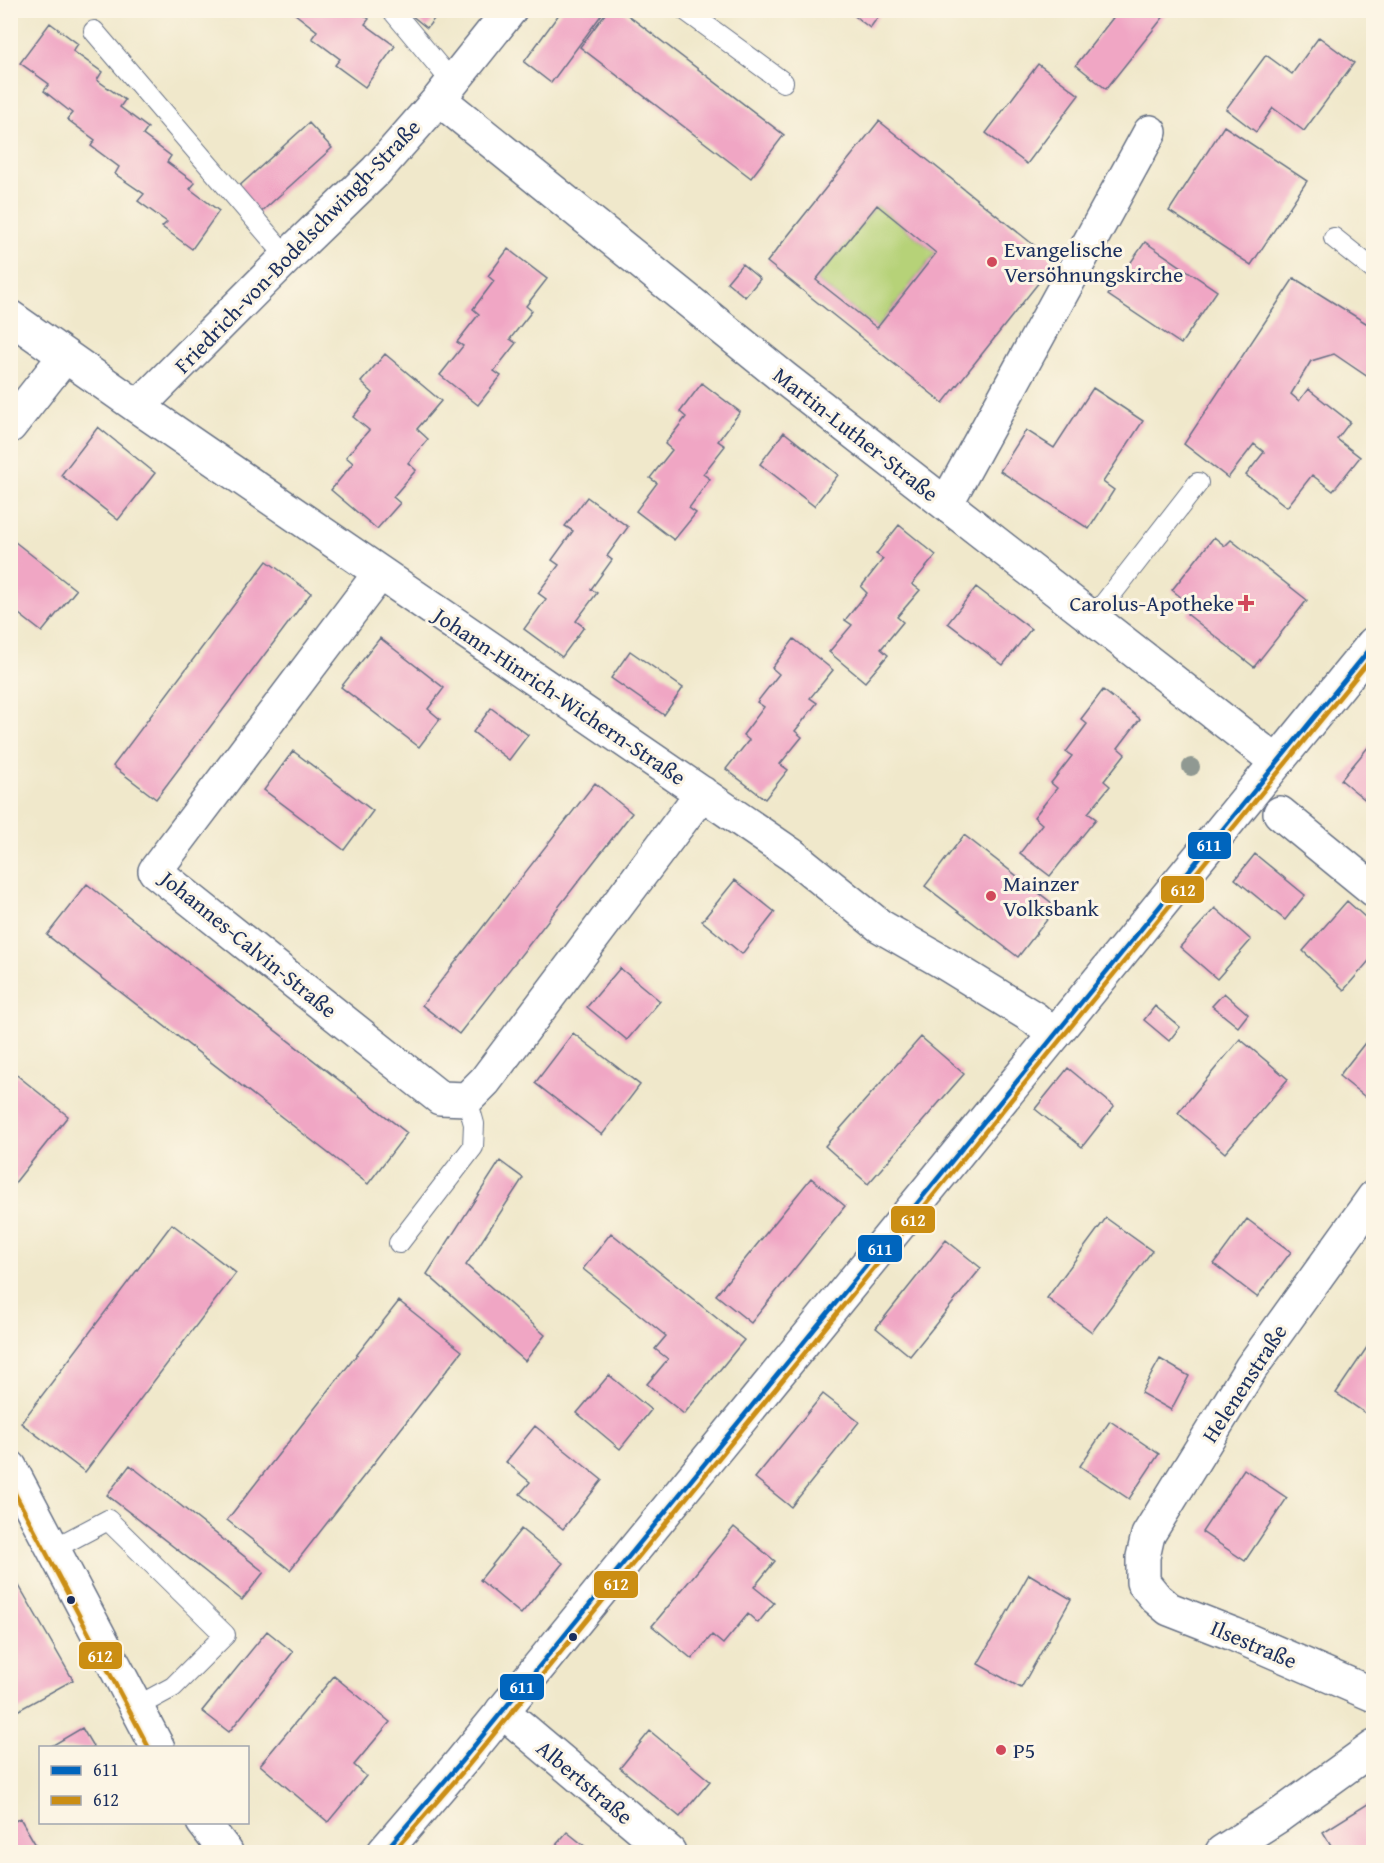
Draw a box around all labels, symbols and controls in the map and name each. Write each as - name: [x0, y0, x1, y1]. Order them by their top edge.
- street label: Friedrich-von-Bodelschwingh-Straße: [166, 112, 428, 380]
- place label: Evangelische Versöhnungskirche: [1004, 233, 1183, 290]
- marker: Evangelische Versöhnungskirche: [985, 255, 999, 269]
- street label: Martin-Luther-Straße: [767, 359, 945, 509]
- place label: Carolus-Apotheke: [1069, 587, 1234, 619]
- marker: Carolus-Apotheke: [1239, 596, 1253, 610]
- street label: Johann-Hinrich-Wichern-Straße: [425, 598, 692, 793]
- line badge: 611: [1187, 831, 1232, 860]
- text: 611: [1197, 833, 1221, 857]
- street label: Johannes-Calvin-Straße: [152, 861, 344, 1025]
- place label: Mainzer Volksbank: [1003, 867, 1100, 924]
- line badge: 612: [1160, 875, 1205, 904]
- text: 612: [1171, 878, 1195, 902]
- marker: Mainzer Volksbank: [984, 889, 998, 903]
- line badge: 612: [890, 1205, 936, 1234]
- text: 612: [901, 1208, 925, 1232]
- line badge: 611: [857, 1234, 903, 1263]
- text: 611: [868, 1237, 892, 1261]
- street label: Helenenstraße: [1194, 1317, 1294, 1449]
- line badge: 612: [593, 1570, 639, 1599]
- text: 612: [604, 1572, 628, 1596]
- unlabelled marker: [65, 1594, 77, 1606]
- street label: Ilsestraße: [1206, 1611, 1302, 1677]
- unlabelled marker: [567, 1631, 579, 1643]
- line badge: 612: [78, 1641, 123, 1670]
- text: 612: [88, 1644, 112, 1668]
- line badge: 611: [499, 1673, 545, 1701]
- text: 611: [510, 1675, 534, 1699]
- street label: Albertstraße: [530, 1732, 640, 1832]
- place label: P5: [1013, 1734, 1035, 1766]
- marker: P5: [994, 1743, 1008, 1757]
- legend: [39, 1746, 249, 1824]
- text: 611: [93, 1756, 119, 1783]
- text: 612: [93, 1786, 119, 1813]

